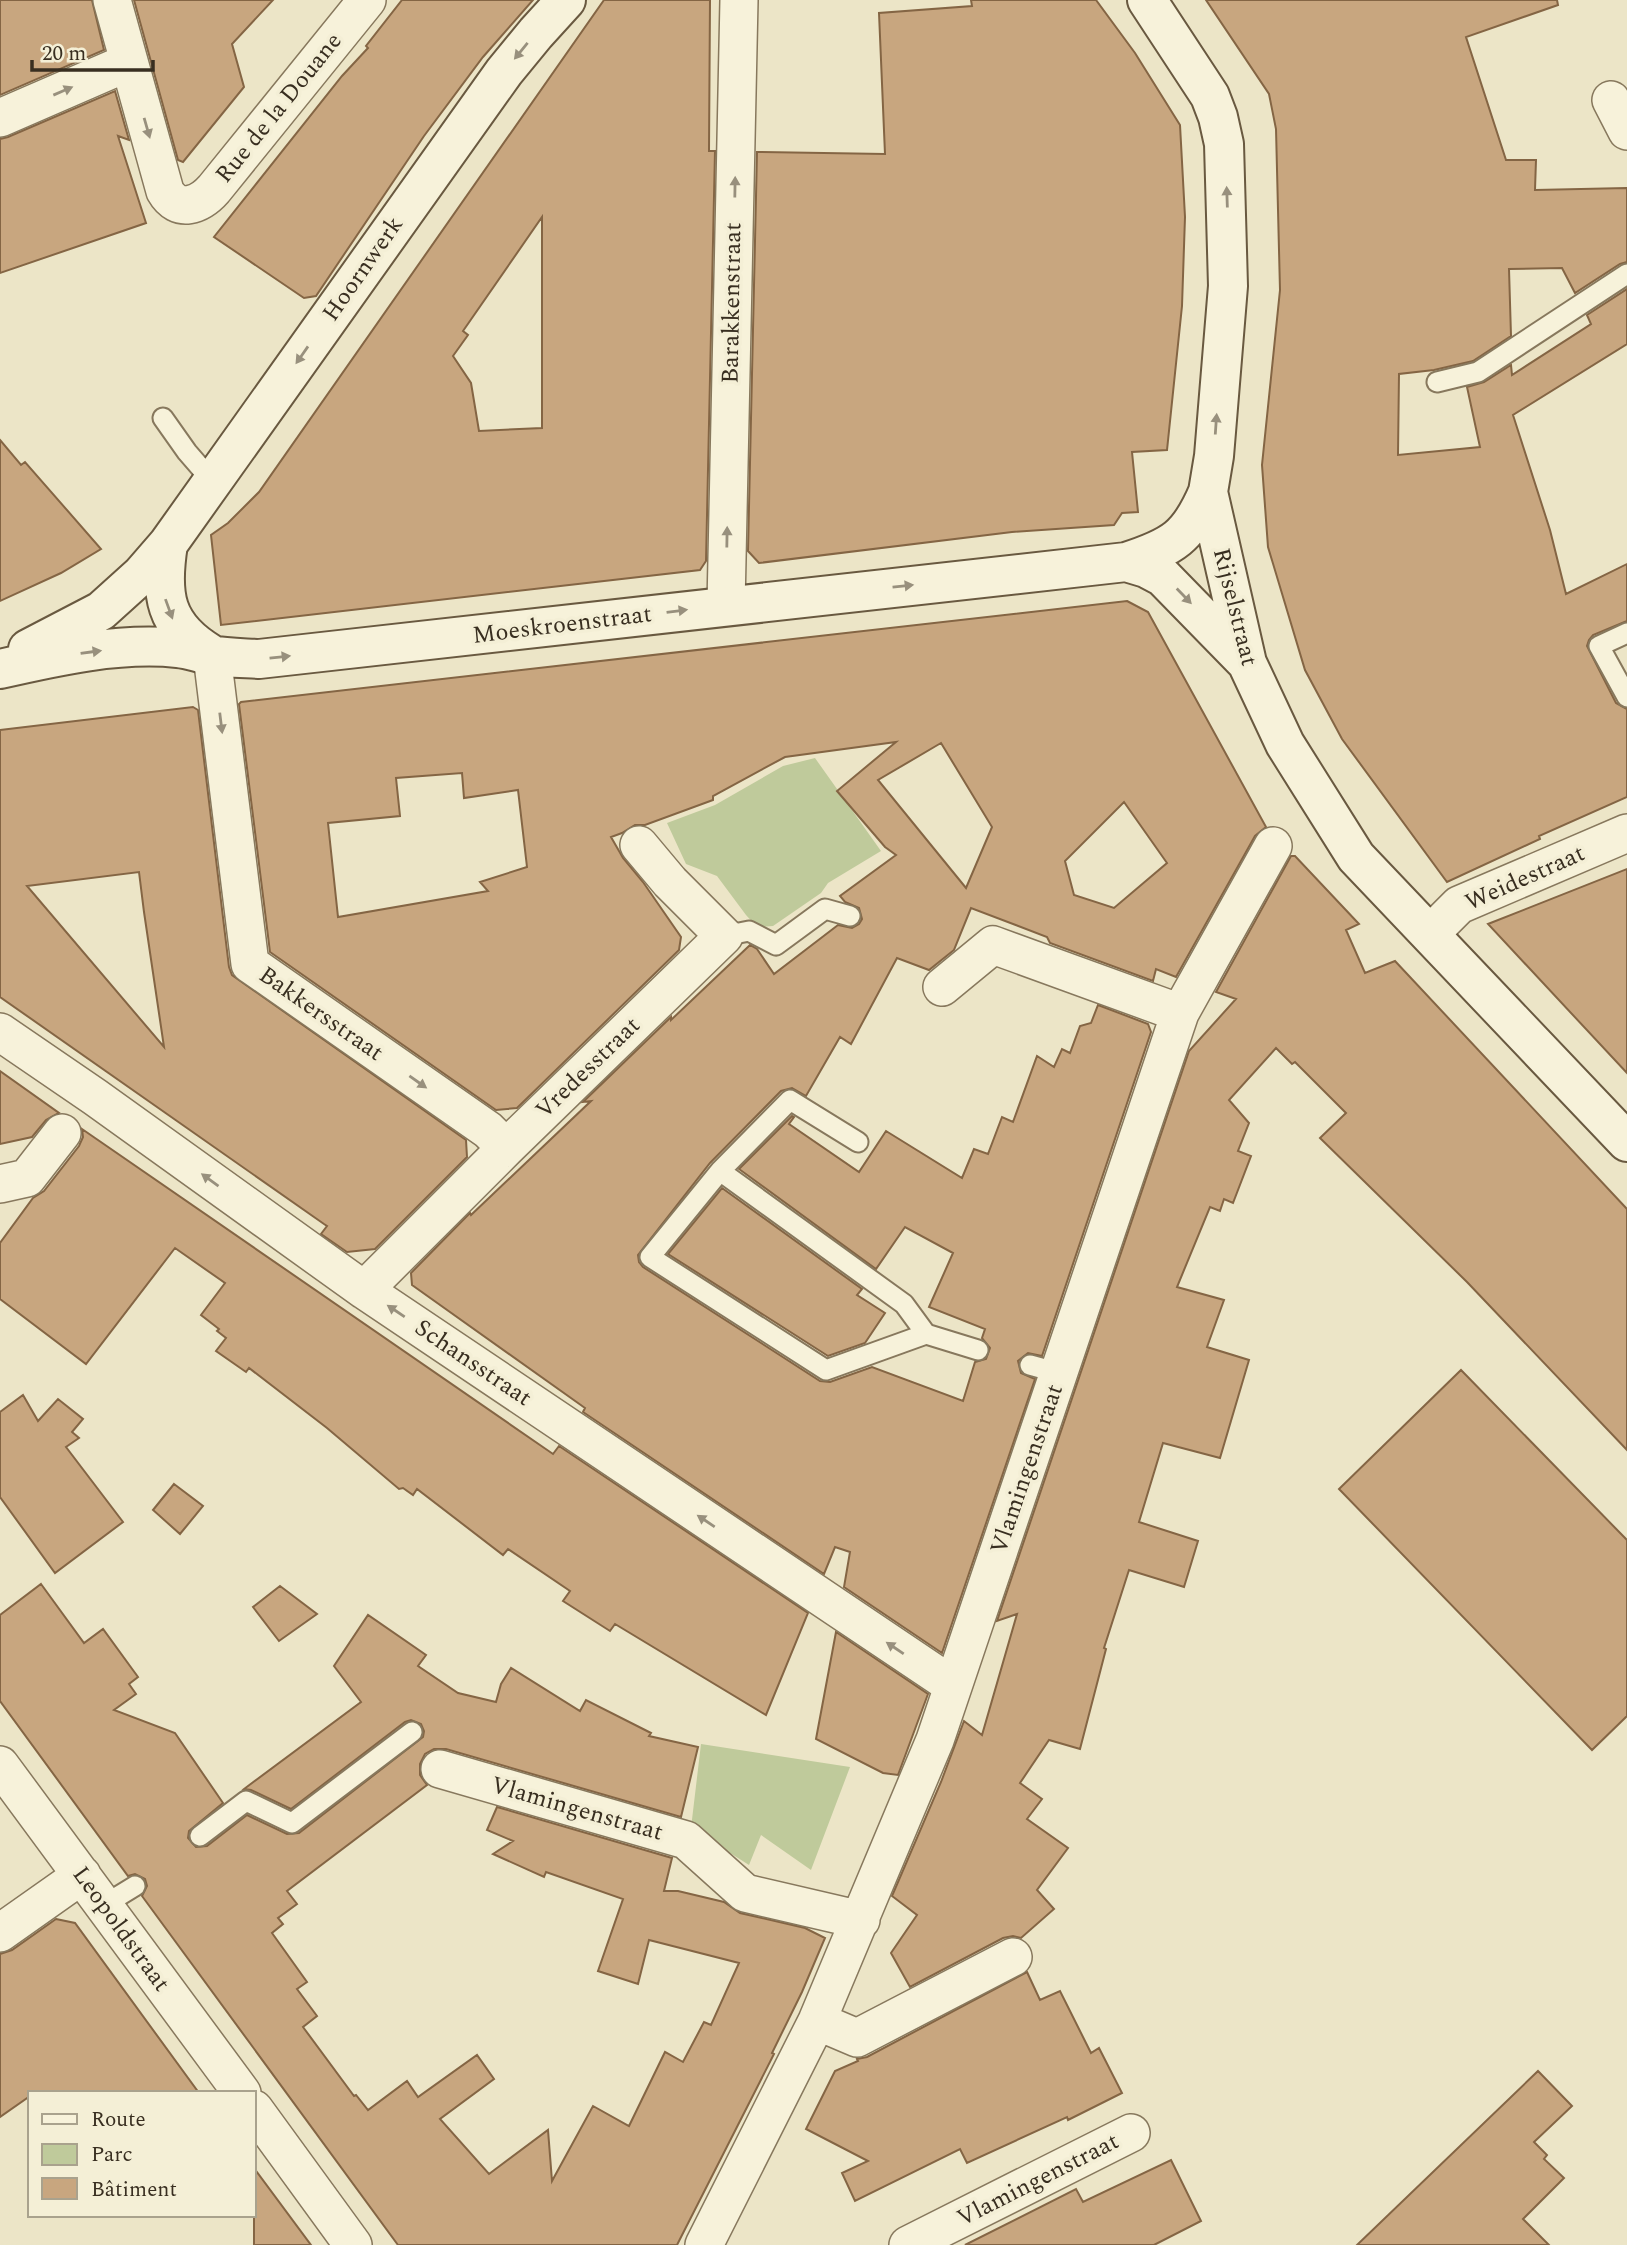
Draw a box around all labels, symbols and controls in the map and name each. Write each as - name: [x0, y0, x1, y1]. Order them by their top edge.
- street label: Rue de la Douane: [207, 25, 351, 191]
- scale bar: [32, 28, 152, 72]
- text: 20 m: [42, 38, 86, 70]
- one-way arrow: [513, 42, 528, 60]
- one-way arrow: [52, 85, 73, 96]
- one-way arrow: [142, 117, 153, 139]
- one-way arrow: [729, 176, 741, 198]
- one-way arrow: [1221, 186, 1233, 208]
- street label: Hoornwerk: [313, 209, 413, 329]
- street label: Barakkenstraat: [713, 222, 751, 384]
- one-way arrow: [295, 346, 309, 364]
- one-way arrow: [1211, 413, 1222, 435]
- one-way arrow: [722, 526, 733, 548]
- street label: Rijselstraat: [1203, 544, 1267, 670]
- one-way arrow: [892, 580, 914, 591]
- one-way arrow: [1175, 588, 1192, 605]
- street label: Moeskroenstraat: [470, 596, 654, 654]
- one-way arrow: [164, 598, 175, 619]
- one-way arrow: [666, 606, 688, 617]
- one-way arrow: [80, 646, 102, 657]
- one-way arrow: [270, 651, 292, 662]
- one-way arrow: [215, 712, 226, 734]
- street label: Weidestraat: [1459, 836, 1591, 920]
- street label: Bakkersstraat: [251, 958, 391, 1070]
- street label: Vredesstraat: [527, 1009, 649, 1127]
- one-way arrow: [409, 1075, 427, 1089]
- one-way arrow: [201, 1173, 219, 1187]
- one-way arrow: [386, 1305, 406, 1318]
- street label: Schansstraat: [407, 1310, 539, 1416]
- street label: Vlamingenstraat: [981, 1379, 1073, 1559]
- one-way arrow: [697, 1514, 715, 1528]
- one-way arrow: [885, 1642, 905, 1655]
- street label: Vlamingenstraat: [487, 1767, 667, 1851]
- street label: Leopoldstraat: [63, 1859, 179, 1999]
- legend: [28, 2091, 256, 2217]
- text: Route: [91, 2104, 146, 2136]
- street label: Vlamingenstraat: [951, 2124, 1125, 2236]
- text: Parc: [91, 2139, 133, 2171]
- text: Bâtiment: [91, 2174, 177, 2206]

